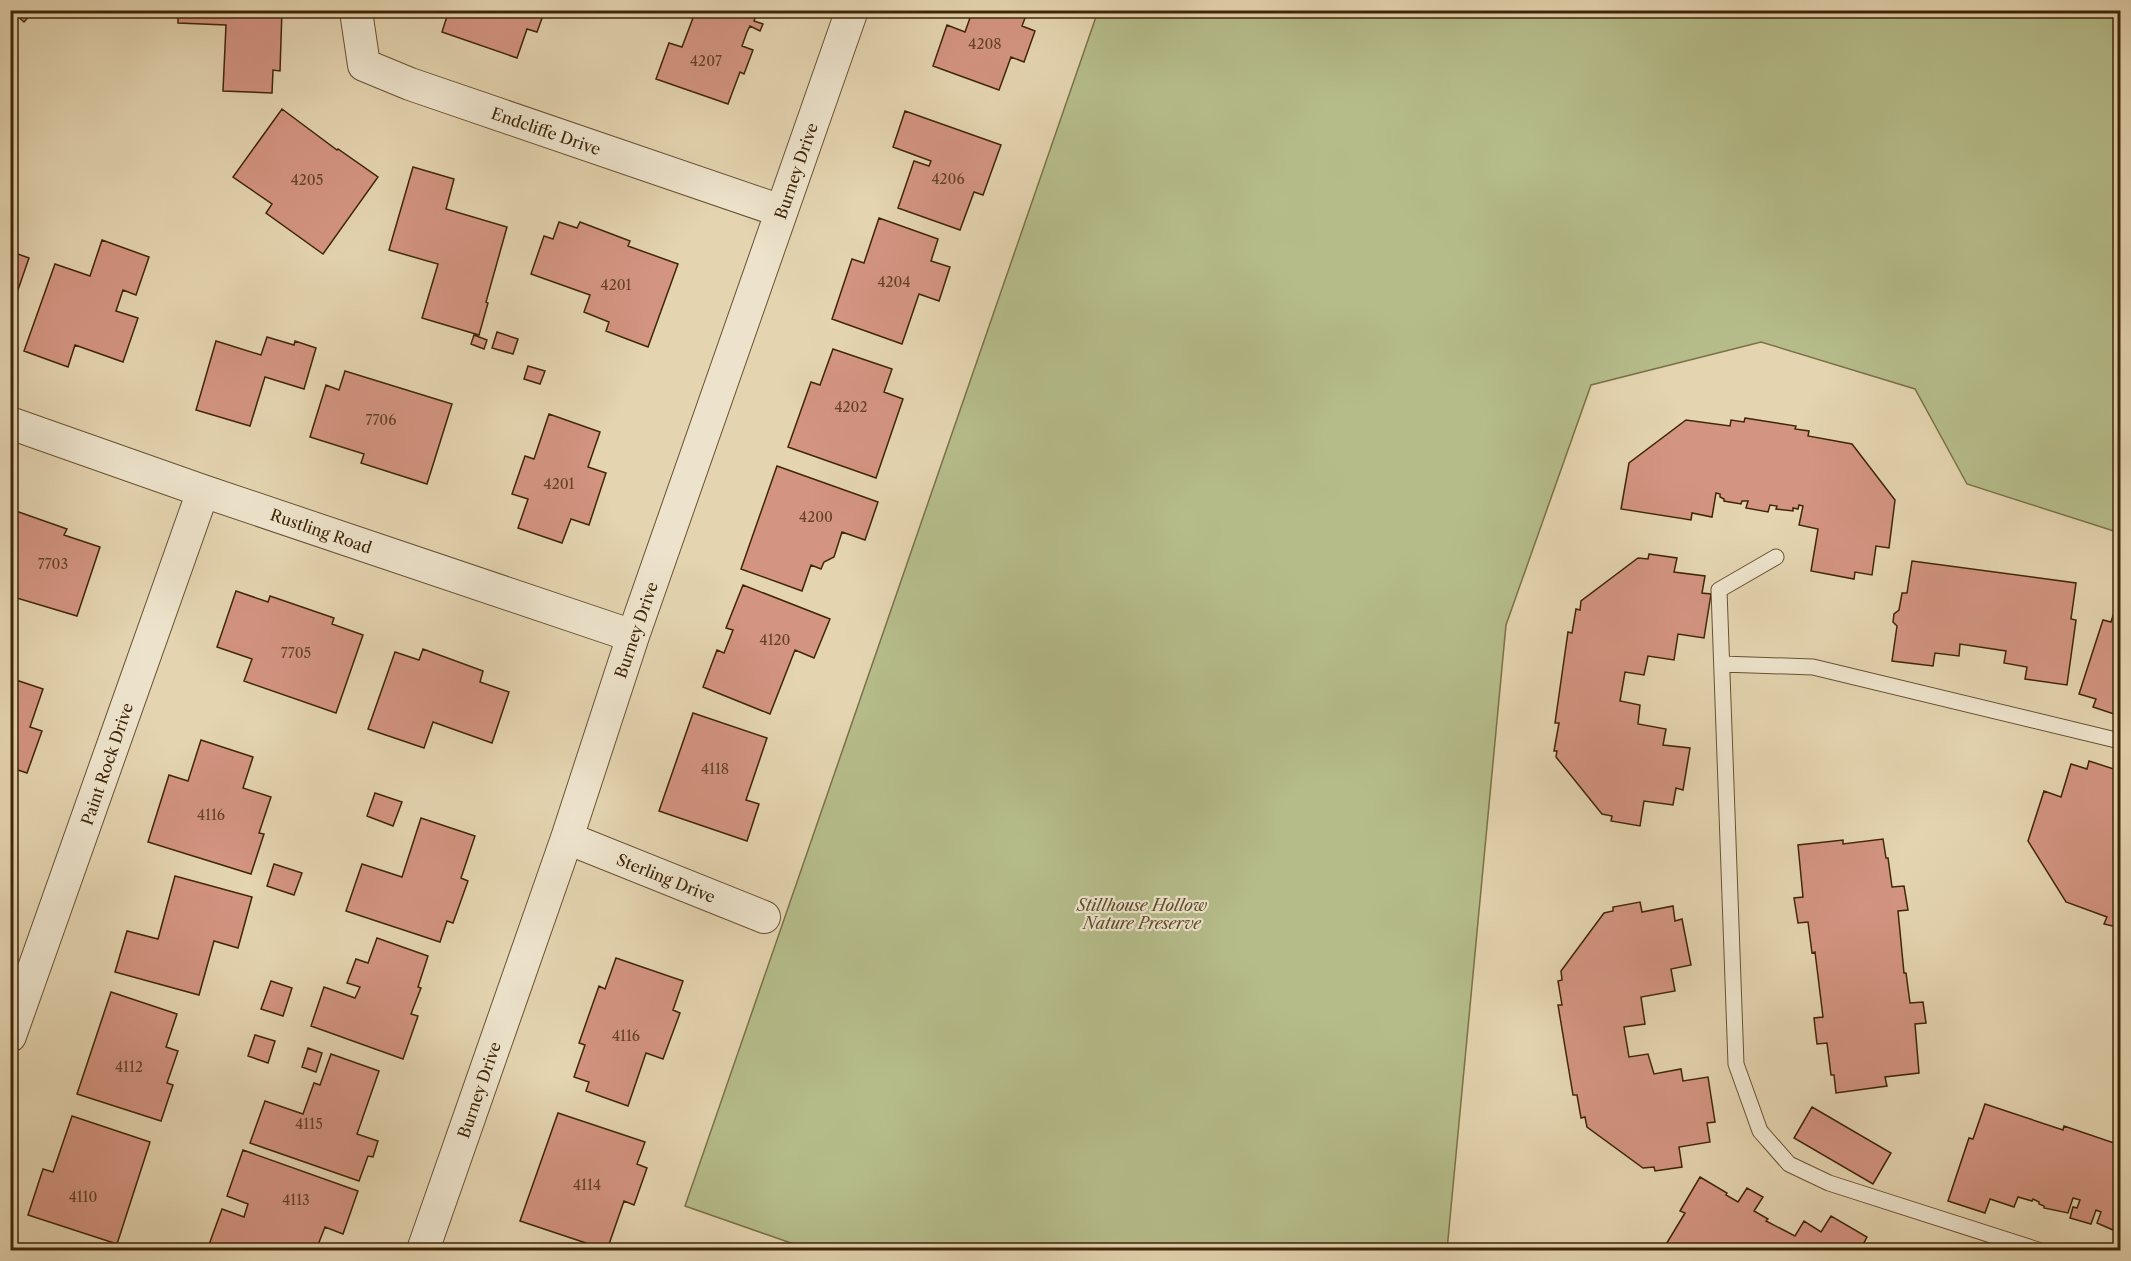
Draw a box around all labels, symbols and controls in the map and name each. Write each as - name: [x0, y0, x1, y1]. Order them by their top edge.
- house number: 4208: [968, 35, 1002, 53]
- house number: 4207: [690, 52, 722, 70]
- street label: Endcliffe Drive: [489, 103, 603, 159]
- street label: Burney Drive: [770, 120, 822, 222]
- house number: 4206: [931, 170, 965, 188]
- house number: 4205: [291, 171, 323, 189]
- house number: 4204: [877, 273, 911, 291]
- house number: 4201: [601, 276, 632, 294]
- house number: 4202: [834, 398, 868, 416]
- house number: 7706: [366, 411, 396, 429]
- house number: 4201: [544, 475, 575, 493]
- street label: Rustling Road: [268, 504, 375, 558]
- house number: 4200: [799, 508, 833, 526]
- house number: 7703: [38, 555, 68, 573]
- street label: Burney Drive: [610, 579, 662, 681]
- house number: 4120: [760, 631, 791, 649]
- house number: 7705: [281, 644, 311, 662]
- street label: Paint Rock Drive: [77, 700, 137, 828]
- house number: 4118: [701, 760, 729, 778]
- house number: 4116: [197, 806, 225, 824]
- street label: Sterling Drive: [614, 849, 718, 907]
- park label: Stillhouse Hollow Nature Preserve: [1076, 895, 1207, 933]
- house number: 4116: [612, 1027, 640, 1045]
- street label: Burney Drive: [453, 1039, 505, 1141]
- house number: 4112: [115, 1058, 143, 1076]
- house number: 4115: [295, 1115, 323, 1133]
- house number: 4114: [573, 1176, 601, 1194]
- house number: 4110: [69, 1188, 97, 1206]
- house number: 4113: [282, 1191, 310, 1209]

